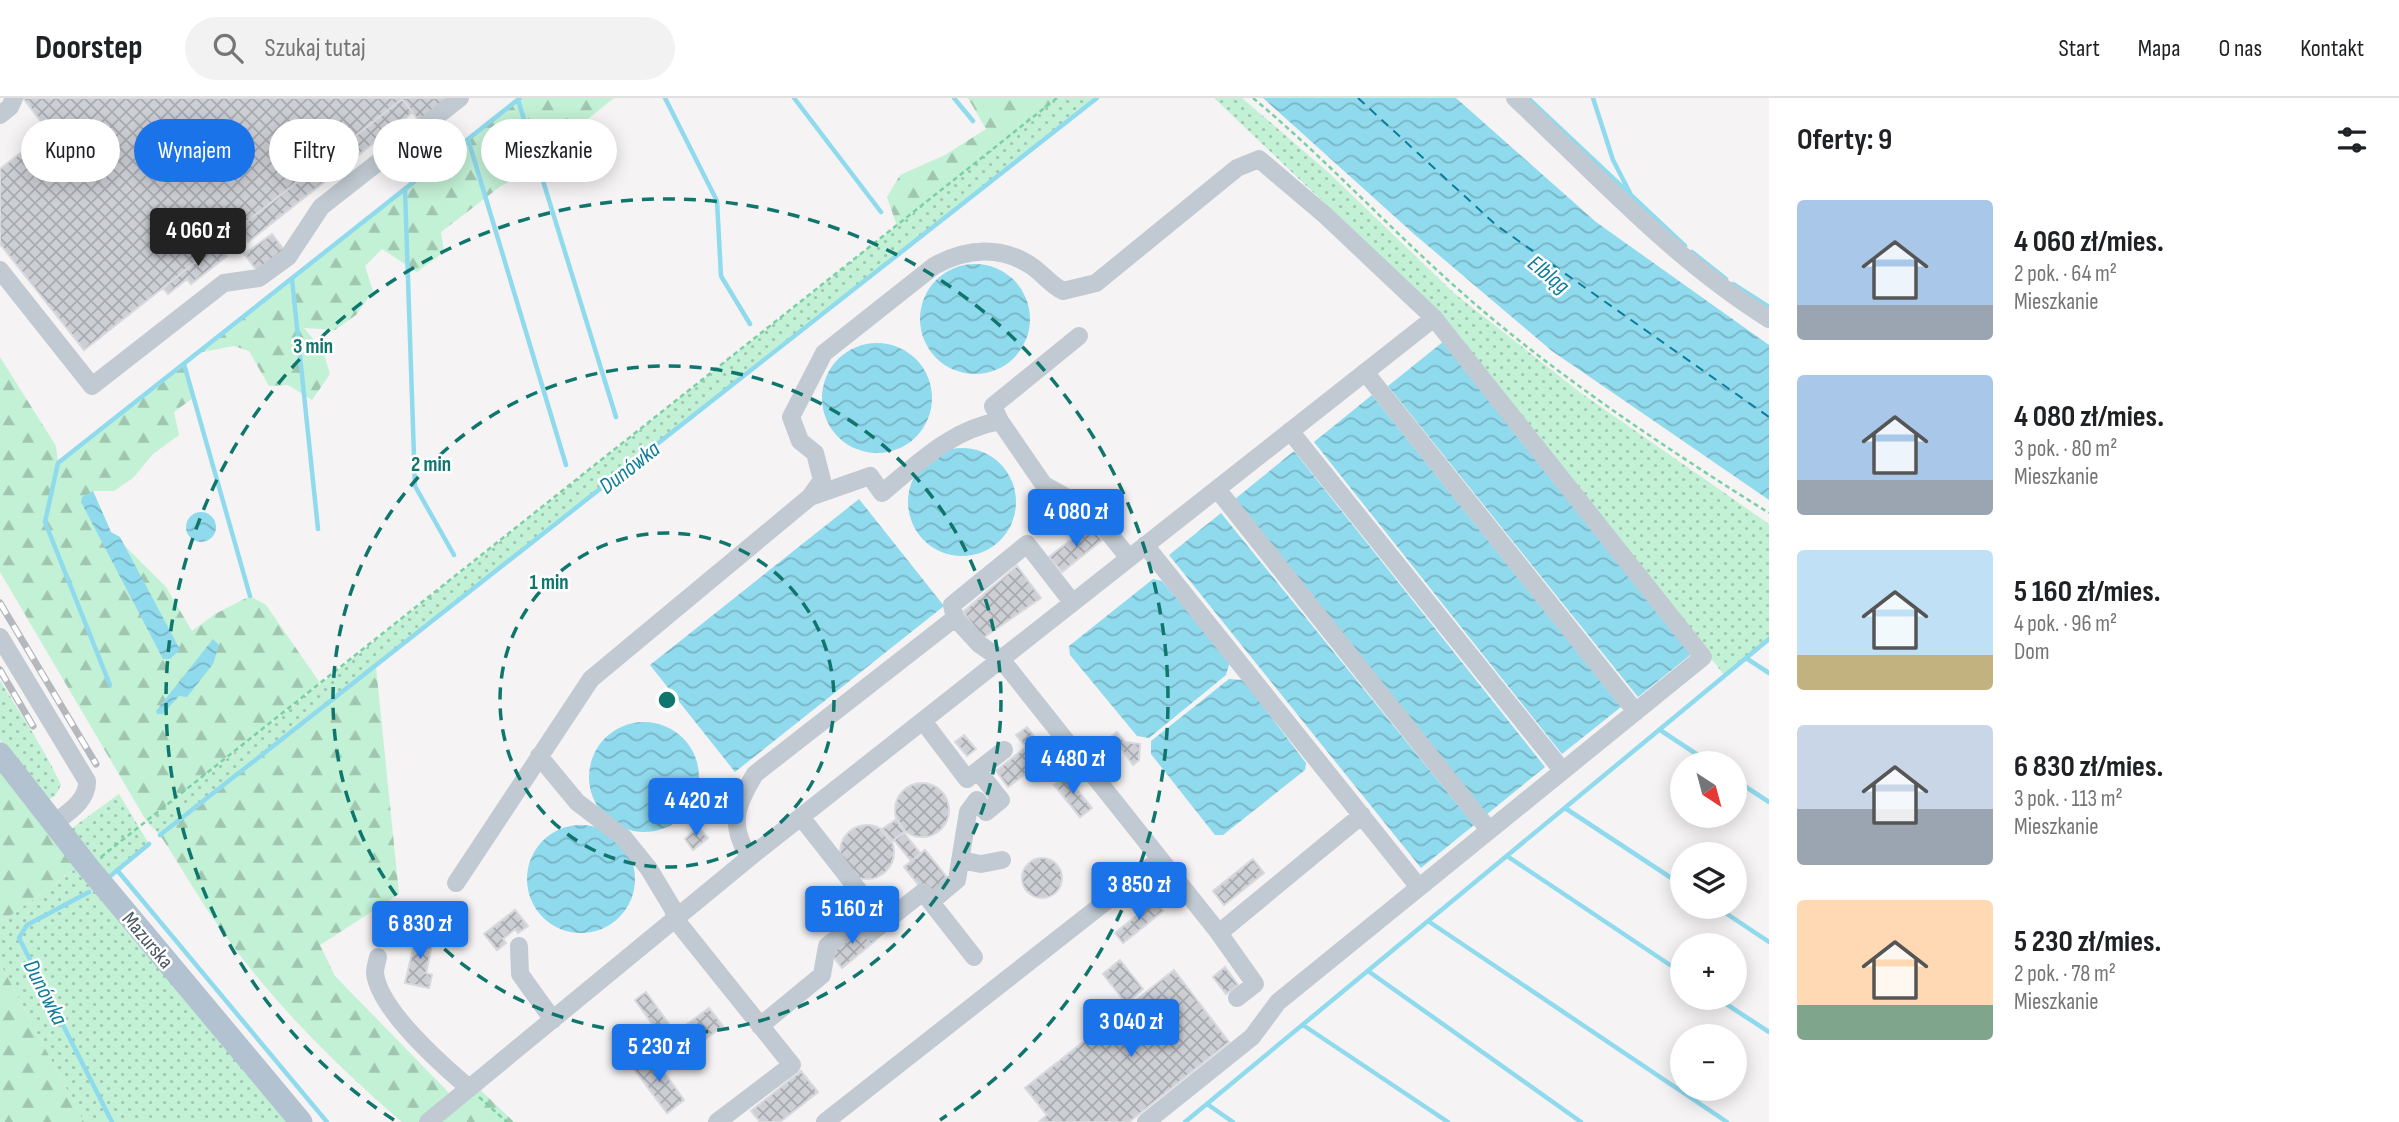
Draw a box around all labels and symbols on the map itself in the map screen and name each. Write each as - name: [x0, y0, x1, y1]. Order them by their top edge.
- pin: 4 060 zł: [126, 208, 270, 268]
- water label: Elbląg: [1522, 250, 1575, 300]
- text: 3 min: [293, 334, 333, 359]
- water label: Dunówka: [594, 435, 666, 500]
- text: 2 min: [411, 452, 451, 477]
- pin: 4 080 zł: [1004, 490, 1148, 549]
- text: 1 min: [529, 570, 569, 595]
- centre of rings: [655, 688, 679, 712]
- pin: 4 480 zł: [1001, 736, 1145, 796]
- north arrow: [1670, 751, 1746, 828]
- pin: 4 420 zł: [624, 778, 768, 838]
- pin: 3 850 zł: [1067, 862, 1211, 922]
- pin: 5 160 zł: [780, 886, 924, 946]
- pin: 6 830 zł: [348, 902, 492, 961]
- street label: Mazurska: [117, 907, 178, 974]
- water label: Dunówka: [17, 955, 74, 1030]
- pin: 3 040 zł: [1059, 1000, 1203, 1059]
- pin: 5 230 zł: [587, 1024, 731, 1084]

